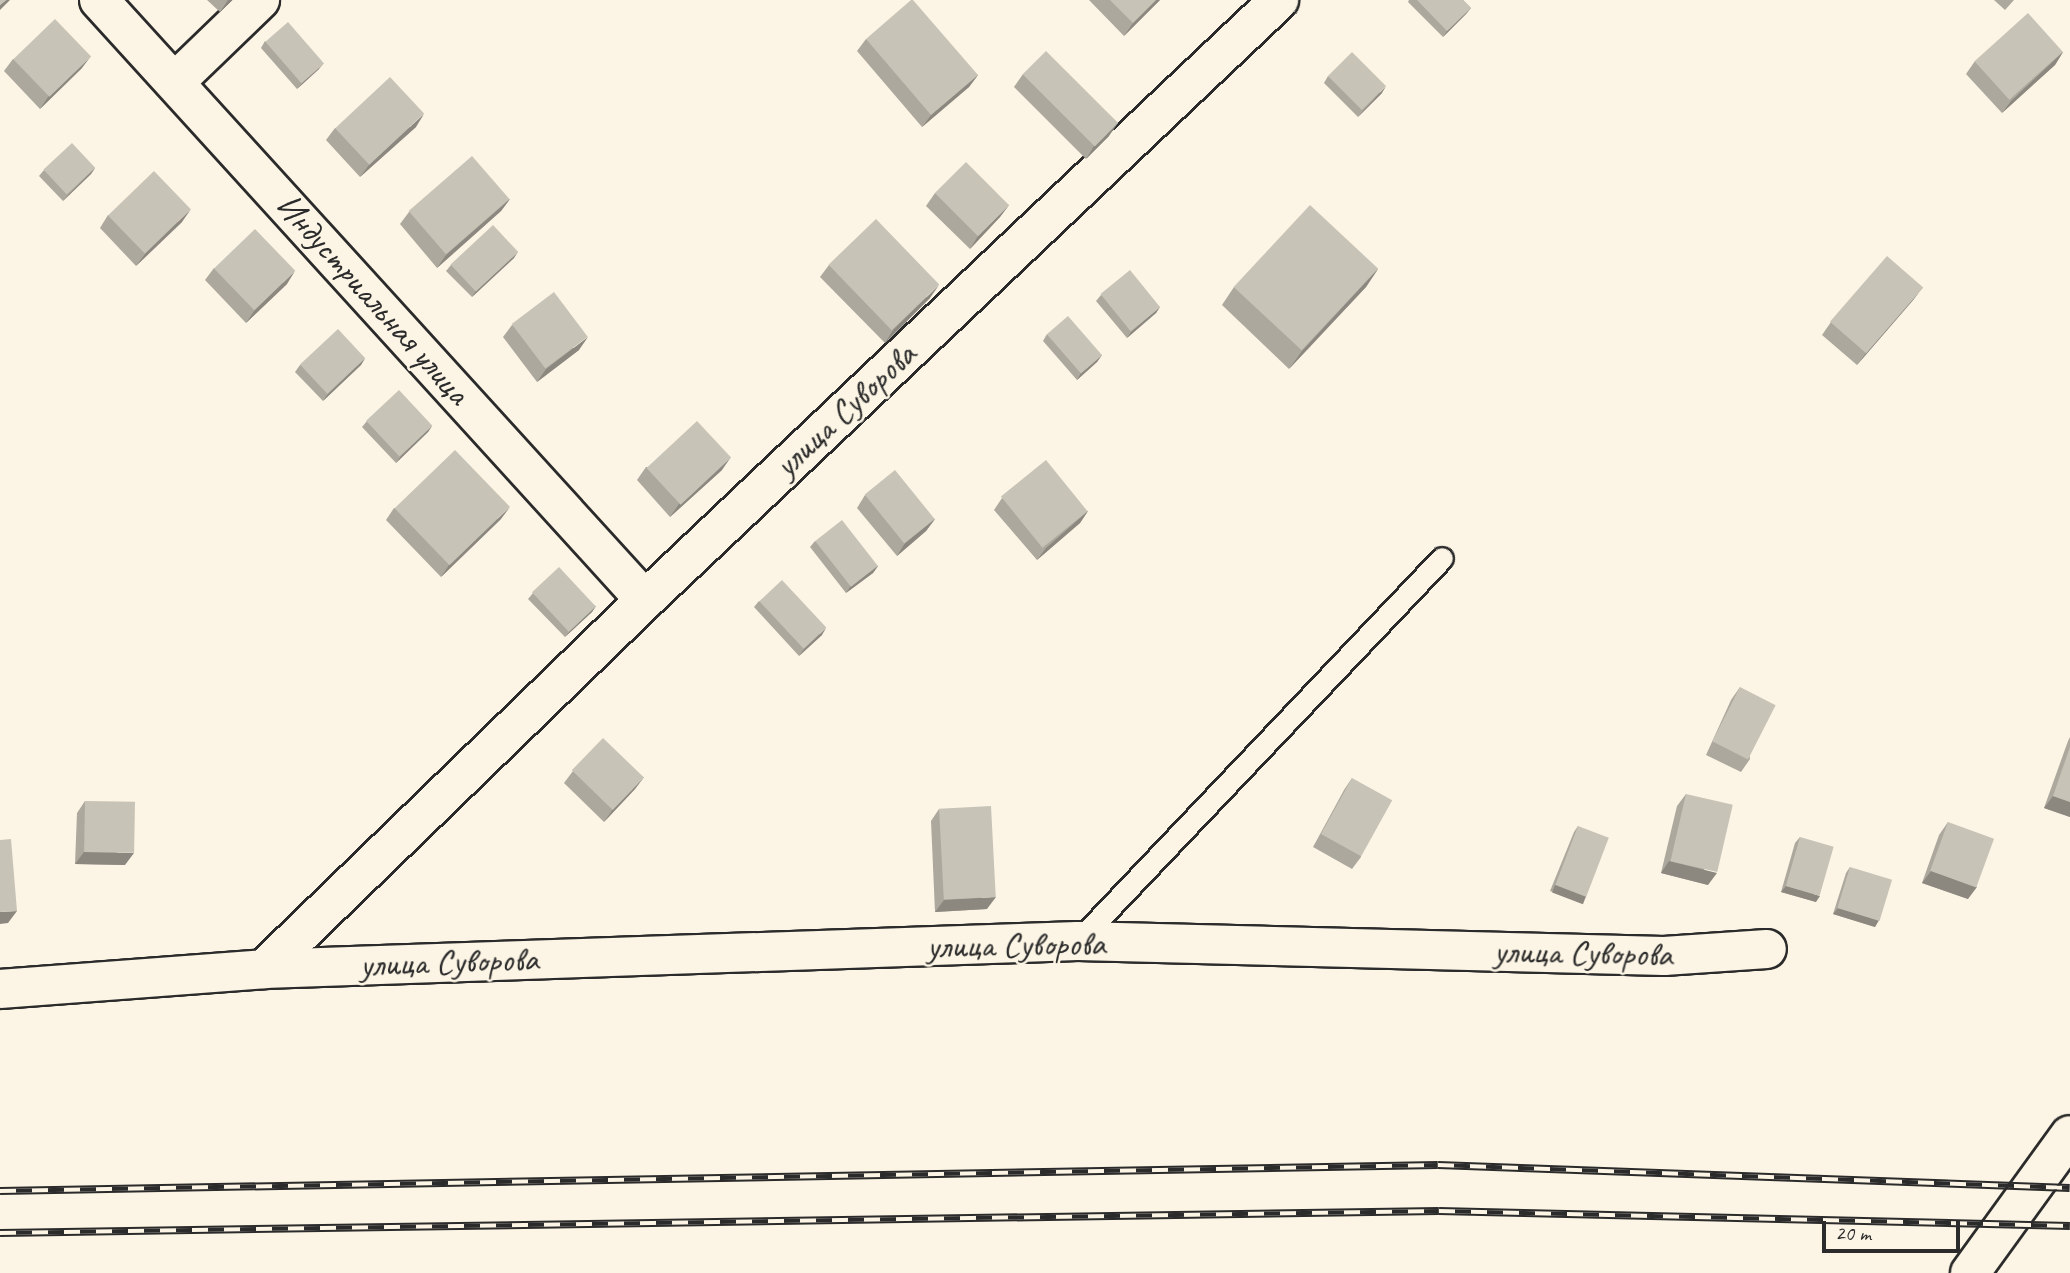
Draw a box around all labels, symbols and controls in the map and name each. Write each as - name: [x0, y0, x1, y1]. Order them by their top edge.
- street label: Индустриальная улица: [266, 184, 480, 414]
- street label: улица Суворова: [765, 334, 925, 486]
- street label: улица Суворова: [926, 922, 1106, 968]
- street label: улица Суворова: [1493, 930, 1673, 976]
- street label: улица Суворова: [359, 938, 539, 986]
- scale bar: [1825, 1206, 1963, 1250]
- text: 20 m: [1835, 1220, 1871, 1246]

